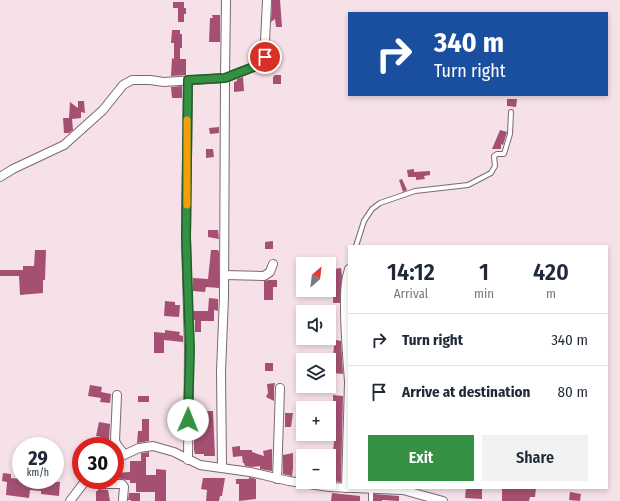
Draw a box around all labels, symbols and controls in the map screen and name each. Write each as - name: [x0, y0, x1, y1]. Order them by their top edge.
- text: 340 m: [434, 26, 504, 59]
- icon: right: [368, 28, 420, 80]
- pin: [248, 40, 282, 74]
- icon: arrive: [254, 46, 276, 68]
- text: Turn right: [434, 60, 506, 82]
- north arrow: [296, 257, 336, 297]
- map controls: [296, 257, 336, 489]
- text: 14:12: [387, 258, 435, 286]
- text: 1: [479, 258, 489, 286]
- text: 420: [533, 258, 569, 286]
- text: Arrival: [394, 286, 428, 301]
- text: min: [474, 286, 494, 301]
- text: m: [546, 286, 556, 301]
- button: sound: [296, 305, 336, 345]
- icon: right: [368, 329, 390, 351]
- text: Turn right: [402, 331, 463, 349]
- text: 340 m: [551, 331, 588, 349]
- button: layers: [296, 353, 336, 393]
- icon: arrive: [368, 381, 390, 403]
- text: Arrive at destination: [402, 383, 530, 401]
- text: 80 m: [558, 383, 588, 401]
- position arrow: [167, 399, 209, 441]
- button: +: [296, 401, 336, 441]
- button: Exit: [368, 435, 474, 481]
- button: Share: [482, 435, 588, 481]
- speed limit sign: 30: [72, 437, 124, 489]
- text: 29: [28, 446, 48, 470]
- button: −: [296, 449, 336, 489]
- text: km/h: [27, 467, 49, 479]

